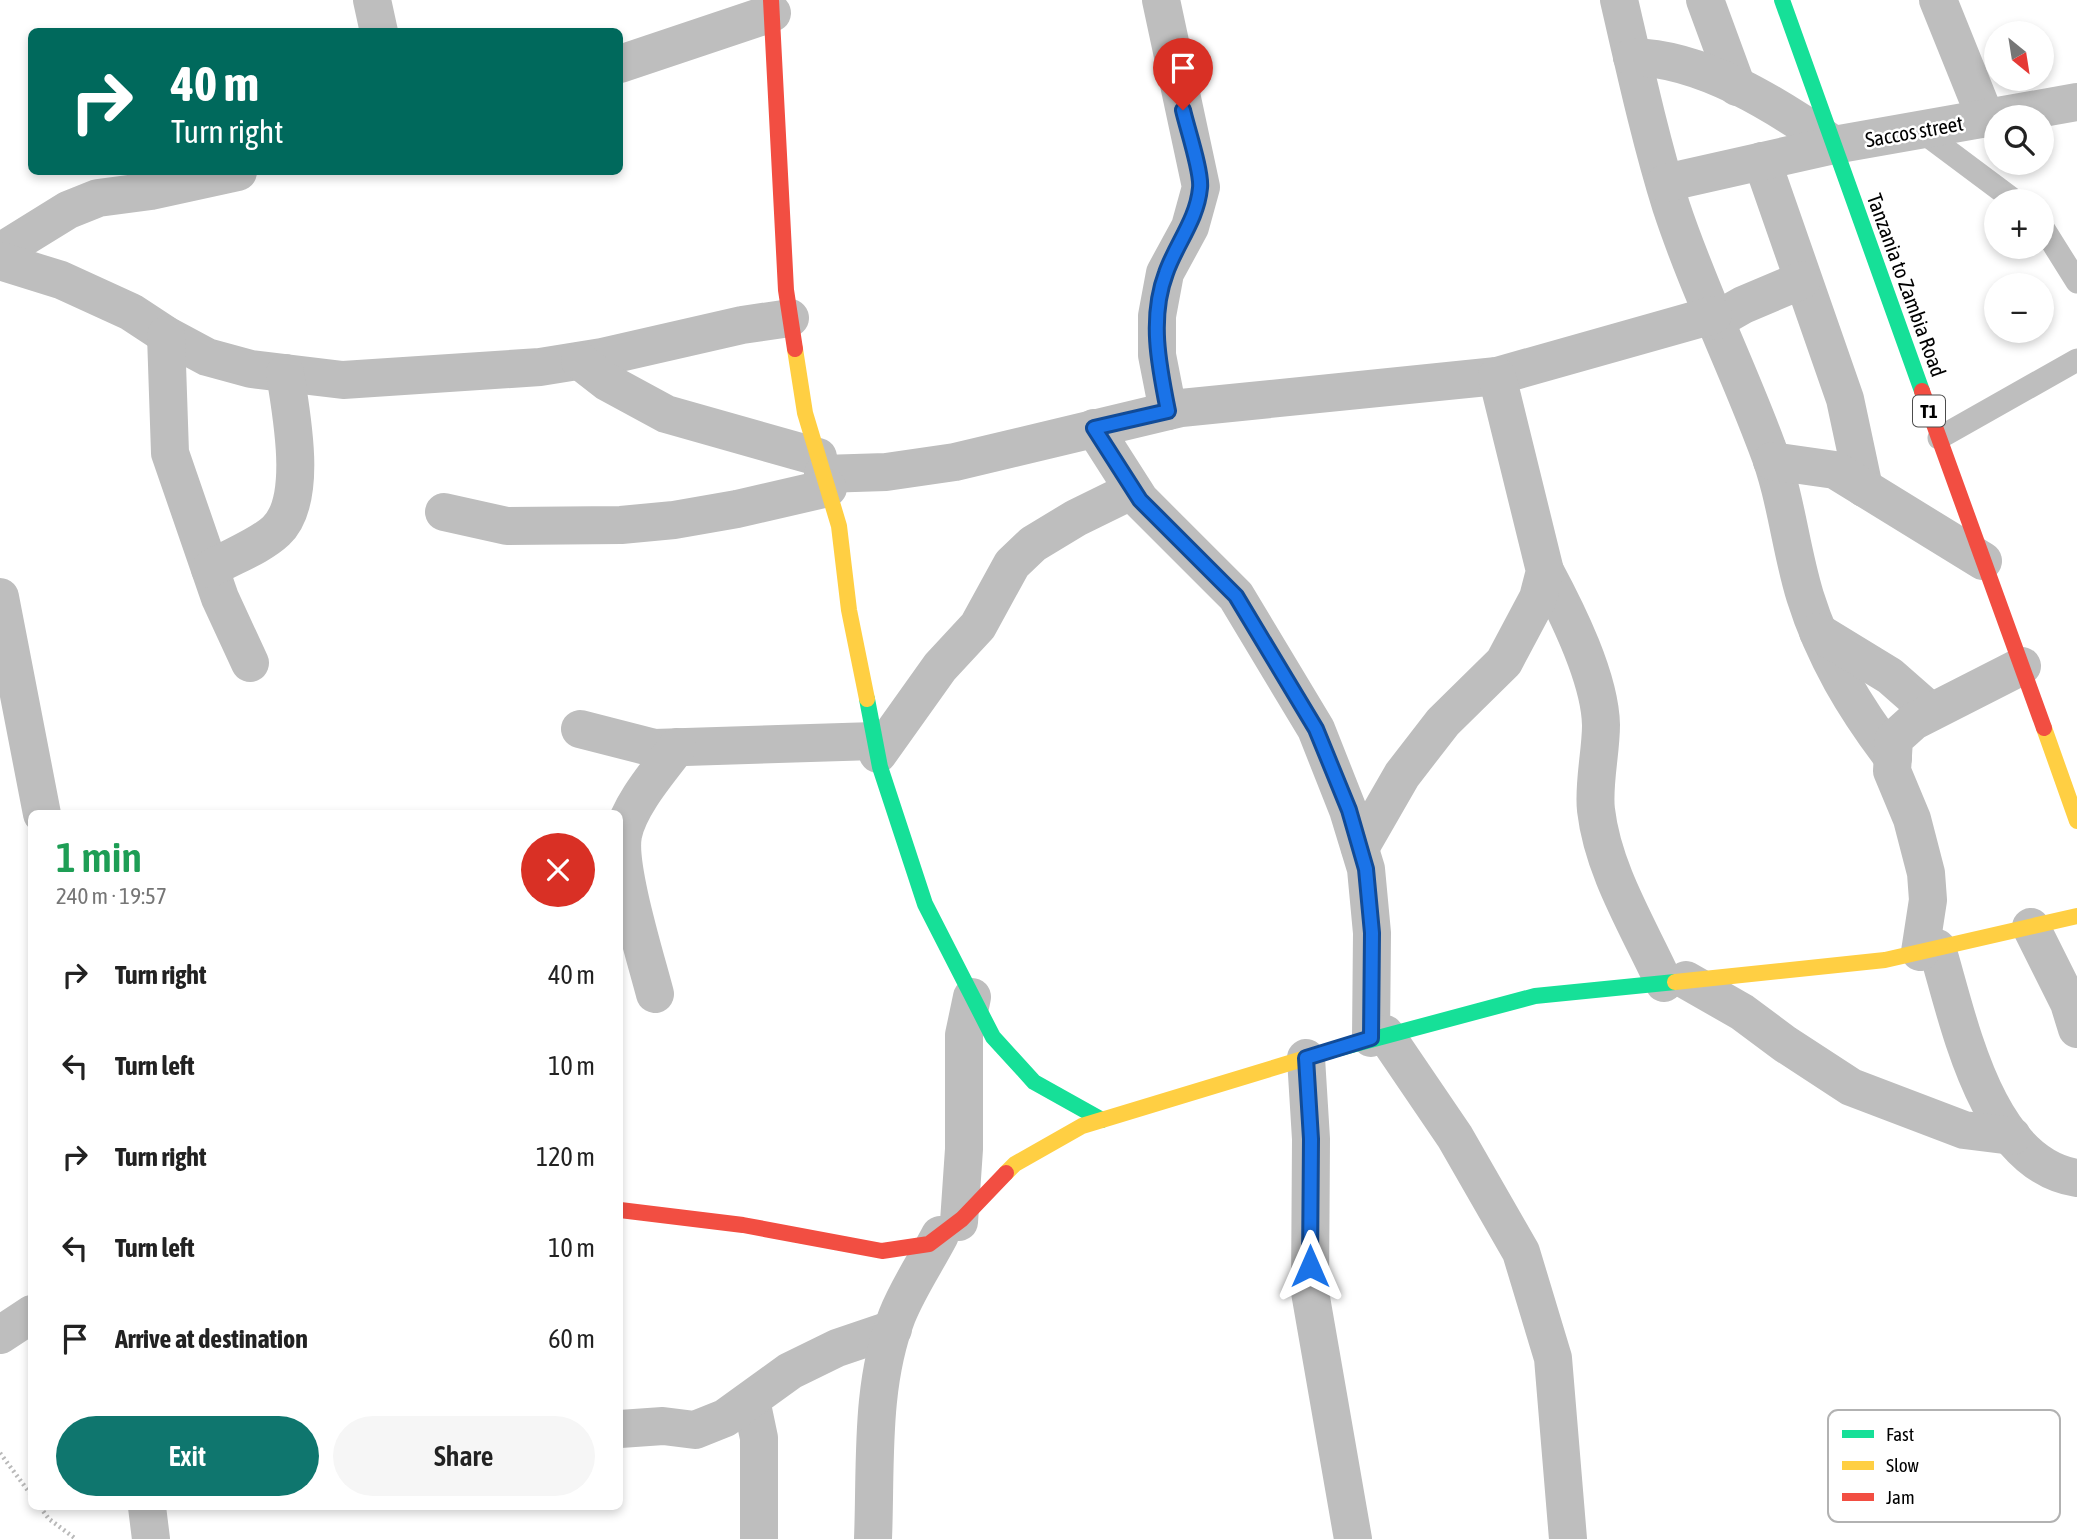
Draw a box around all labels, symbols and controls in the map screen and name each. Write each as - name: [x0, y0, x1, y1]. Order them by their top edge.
- north arrow: [1984, 21, 2054, 91]
- map controls: [1984, 21, 2054, 343]
- pin: [1153, 38, 1213, 110]
- icon: arrive: [1164, 49, 1202, 87]
- text: 40 m: [171, 55, 259, 111]
- icon: right: [56, 56, 147, 147]
- button: search: [1984, 105, 2054, 175]
- street label: Saccos street: [1863, 111, 1965, 151]
- text: Turn right: [171, 113, 284, 150]
- button: +: [1984, 189, 2054, 259]
- street label: Tanzania to Zambia Road: [1863, 190, 1951, 380]
- button: −: [1984, 273, 2054, 343]
- road number: T1: [1913, 396, 1945, 426]
- text: 1 min: [56, 833, 142, 881]
- button: close: [521, 833, 595, 907]
- text: 240 m · 19:57: [56, 883, 167, 909]
- icon: right: [56, 956, 94, 994]
- text: Turn right: [115, 960, 206, 990]
- text: 40 m: [548, 960, 595, 990]
- icon: left: [56, 1047, 94, 1085]
- text: Turn left: [115, 1051, 195, 1081]
- text: 10 m: [548, 1051, 595, 1081]
- icon: right: [56, 1138, 94, 1176]
- text: Turn right: [115, 1142, 206, 1172]
- text: 120 m: [536, 1142, 595, 1172]
- icon: left: [56, 1229, 94, 1267]
- position arrow: [1273, 1229, 1347, 1303]
- text: Turn left: [115, 1233, 195, 1263]
- text: 10 m: [548, 1233, 595, 1263]
- icon: arrive: [56, 1320, 94, 1358]
- text: Arrive at destination: [115, 1324, 308, 1354]
- text: 60 m: [548, 1324, 595, 1354]
- legend: [1828, 1410, 2060, 1522]
- button: Exit: [56, 1416, 319, 1496]
- button: Share: [333, 1416, 595, 1496]
- text: Fast: [1886, 1423, 1914, 1445]
- text: Slow: [1886, 1454, 1920, 1476]
- text: Jam: [1886, 1486, 1915, 1508]

